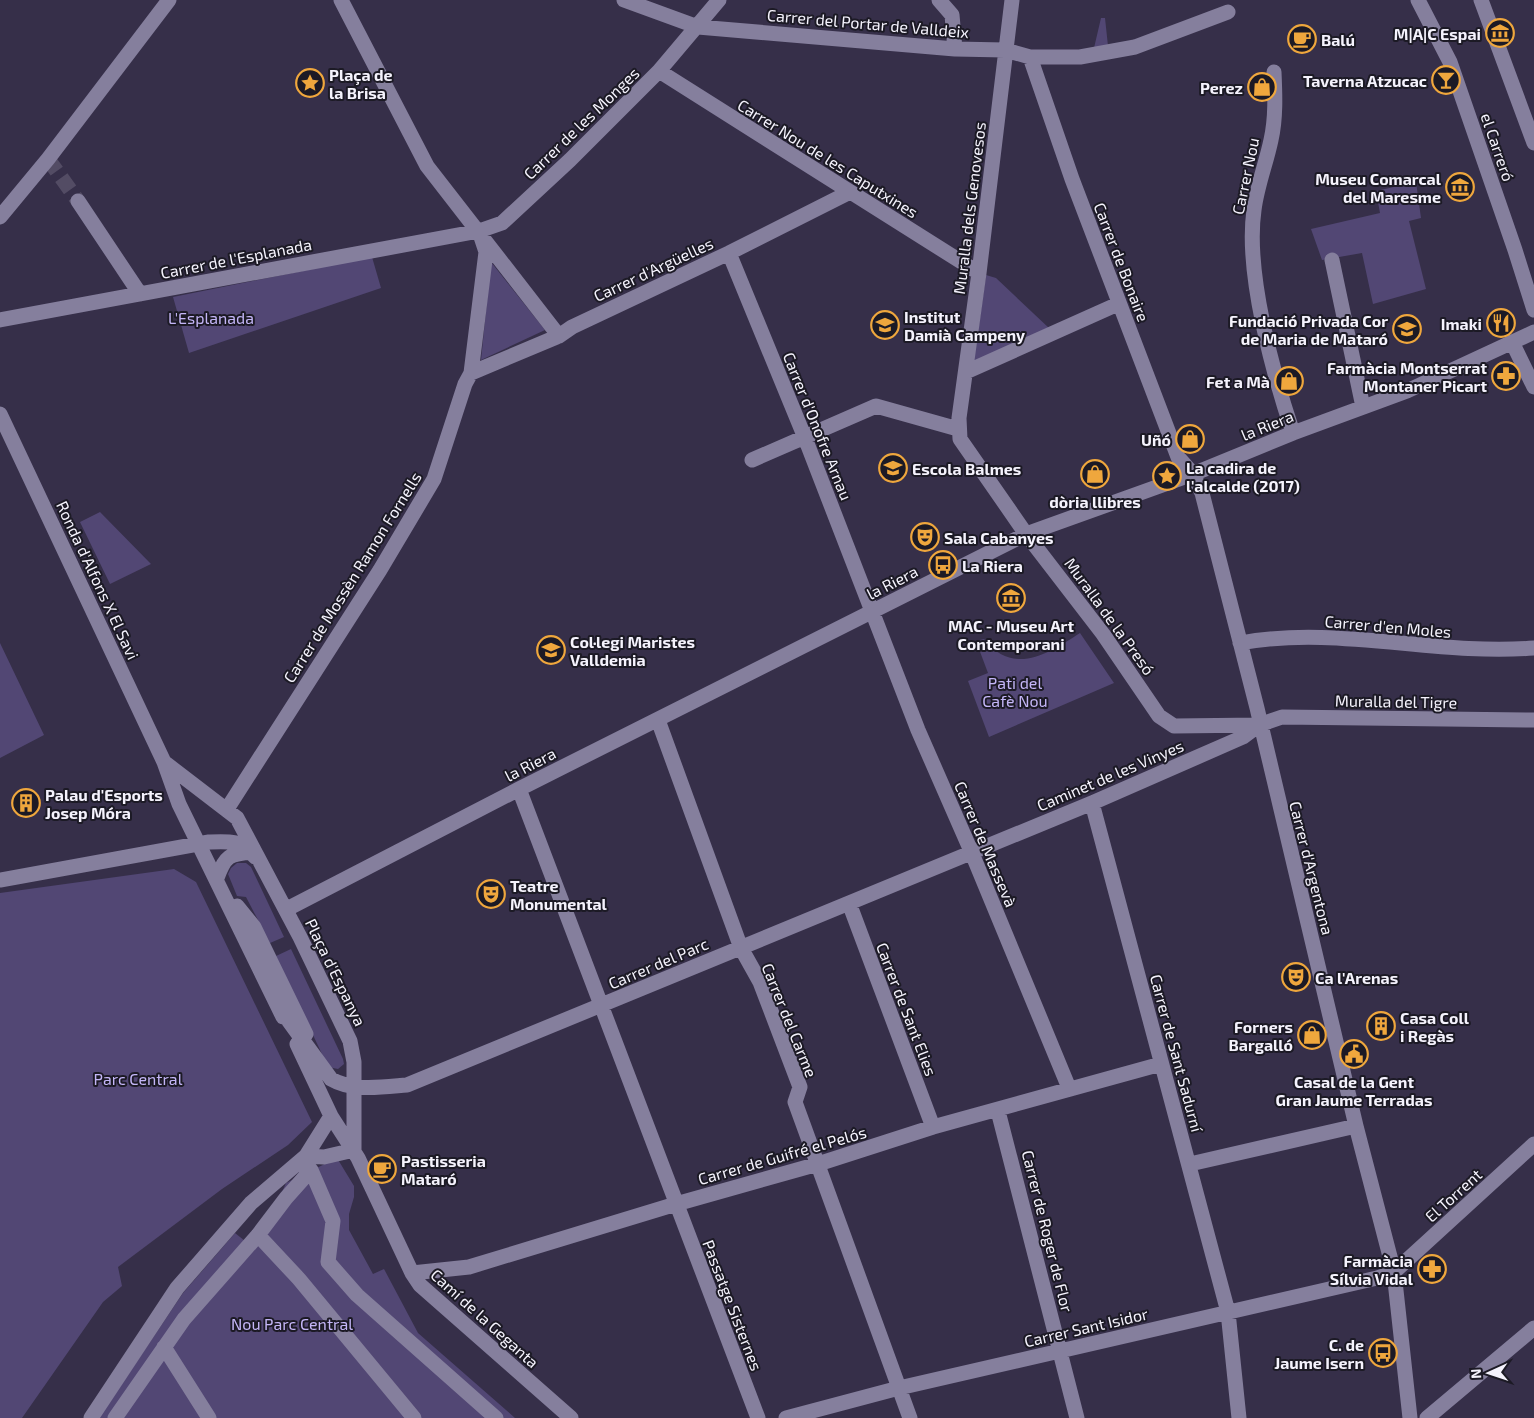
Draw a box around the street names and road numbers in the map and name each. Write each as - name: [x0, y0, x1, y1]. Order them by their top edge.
- street label: Carrer del Portar de Valldeix: [766, 5, 970, 41]
- street label: Carrer de les Monges: [519, 63, 643, 183]
- street label: Carrer Nou de les Caputxines: [734, 95, 922, 221]
- street label: el Carreró: [1477, 110, 1519, 184]
- street label: Muralla dels Genovesos: [949, 121, 989, 295]
- street label: Carrer Nou: [1228, 136, 1262, 216]
- street label: Carrer de Bonaire: [1091, 200, 1153, 324]
- street label: Carrer d'Argüelles: [590, 233, 716, 305]
- street label: Carrer de l'Esplanada: [159, 234, 313, 282]
- street label: Carrer d'Onofre Arnau: [780, 349, 856, 503]
- street label: la Riera: [1238, 406, 1296, 444]
- street label: Carrer de Mossèn Ramon Fornells: [279, 468, 425, 686]
- street label: Ronda d'Alfons X El Savi: [53, 498, 143, 662]
- street label: Muralla de la Presó: [1061, 554, 1159, 678]
- street label: la Riera: [863, 561, 921, 603]
- street label: Carrer d'en Moles: [1324, 611, 1452, 641]
- street label: Muralla del Tigre: [1335, 690, 1457, 712]
- street label: Caminet de les Vinyes: [1034, 735, 1186, 815]
- street label: la Riera: [501, 743, 559, 785]
- street label: Carrer de Massevà: [951, 778, 1021, 910]
- street label: Carrer d'Argentona: [1286, 799, 1338, 937]
- street label: Plaça d'Espanya: [301, 915, 370, 1029]
- street label: Carrer del Parc: [605, 933, 711, 993]
- street label: Carrer de Sant Elies: [873, 940, 941, 1078]
- street label: Carrer del Carme: [758, 960, 822, 1080]
- street label: Carrer de Sant Sadurní: [1147, 972, 1207, 1135]
- street label: Carrer de Guifré el Pelós: [696, 1122, 868, 1188]
- street label: Carrer de Roger de Flor: [1019, 1148, 1077, 1315]
- street label: El Torrent: [1421, 1165, 1485, 1225]
- street label: Passatge Sisternes: [699, 1237, 767, 1373]
- street label: Camí de la Geganta: [427, 1265, 543, 1371]
- street label: Carrer Sant Isidor: [1022, 1303, 1150, 1350]

